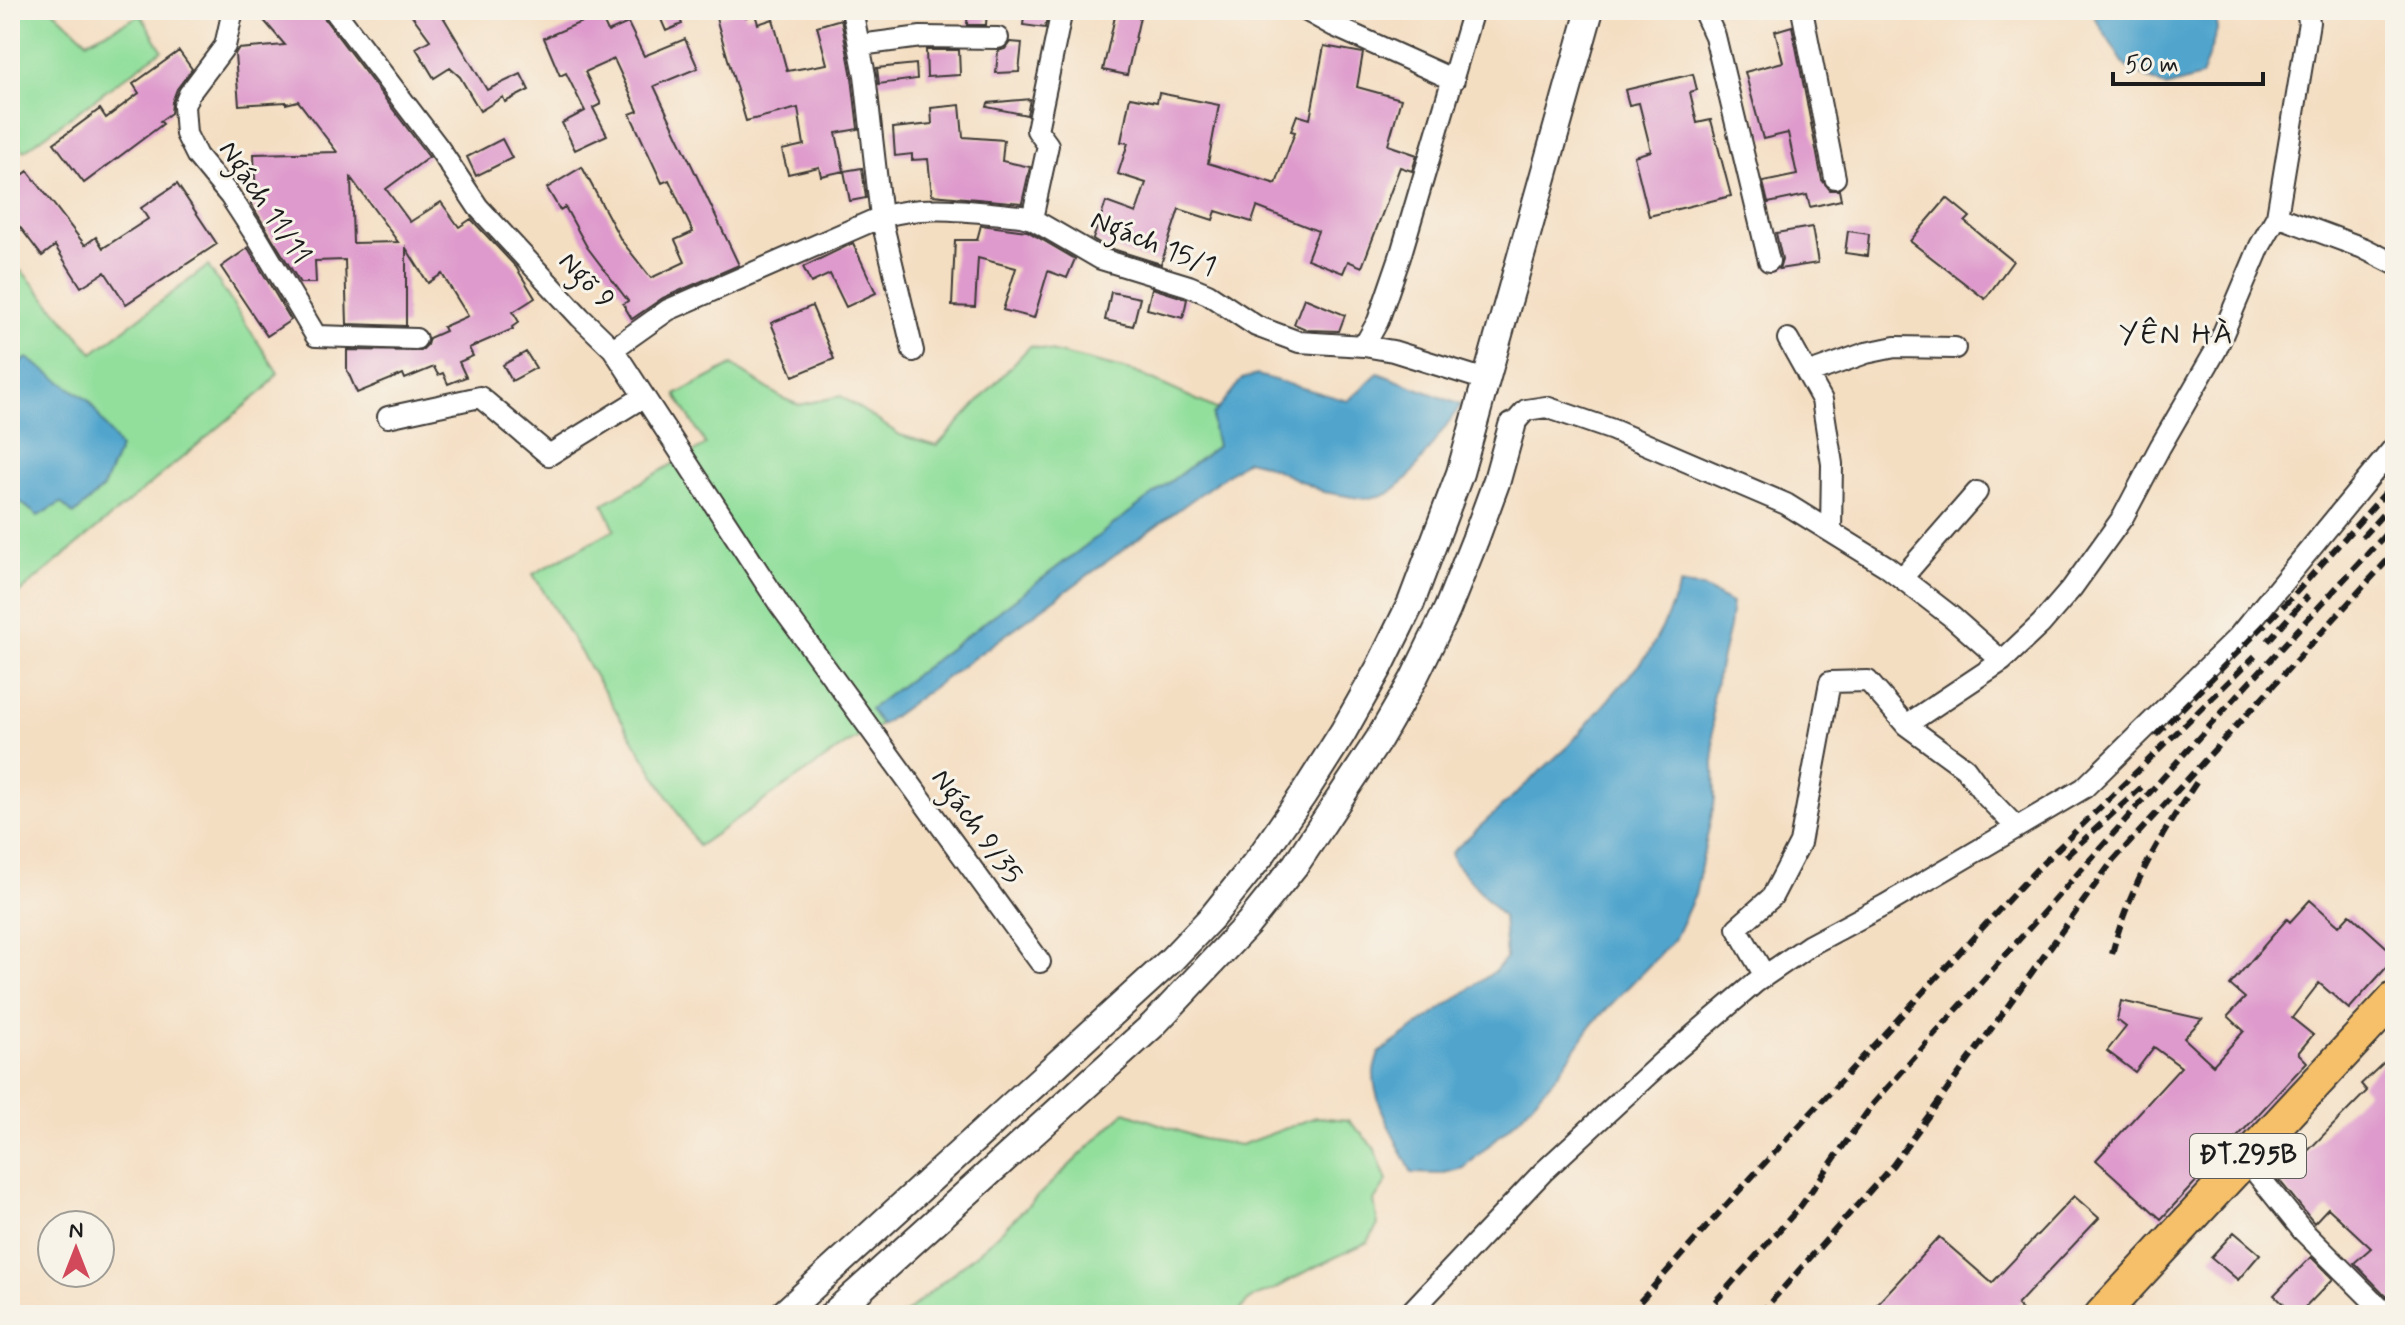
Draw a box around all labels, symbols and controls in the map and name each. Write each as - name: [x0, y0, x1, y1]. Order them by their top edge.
- scale bar: [2113, 36, 2263, 86]
- text: 50 m: [2125, 50, 2179, 81]
- street label: Ngách 11/11: [207, 134, 319, 274]
- street label: Ngách 15/1: [1084, 202, 1221, 289]
- street label: Ngõ 9: [548, 244, 622, 320]
- district label: YÊN HÀ: [2119, 315, 2235, 354]
- street label: Ngách 9/35: [919, 762, 1030, 894]
- road number: ĐT.295B: [2190, 1134, 2306, 1178]
- north arrow: [36, 1209, 116, 1289]
- text: N: [69, 1217, 83, 1245]

